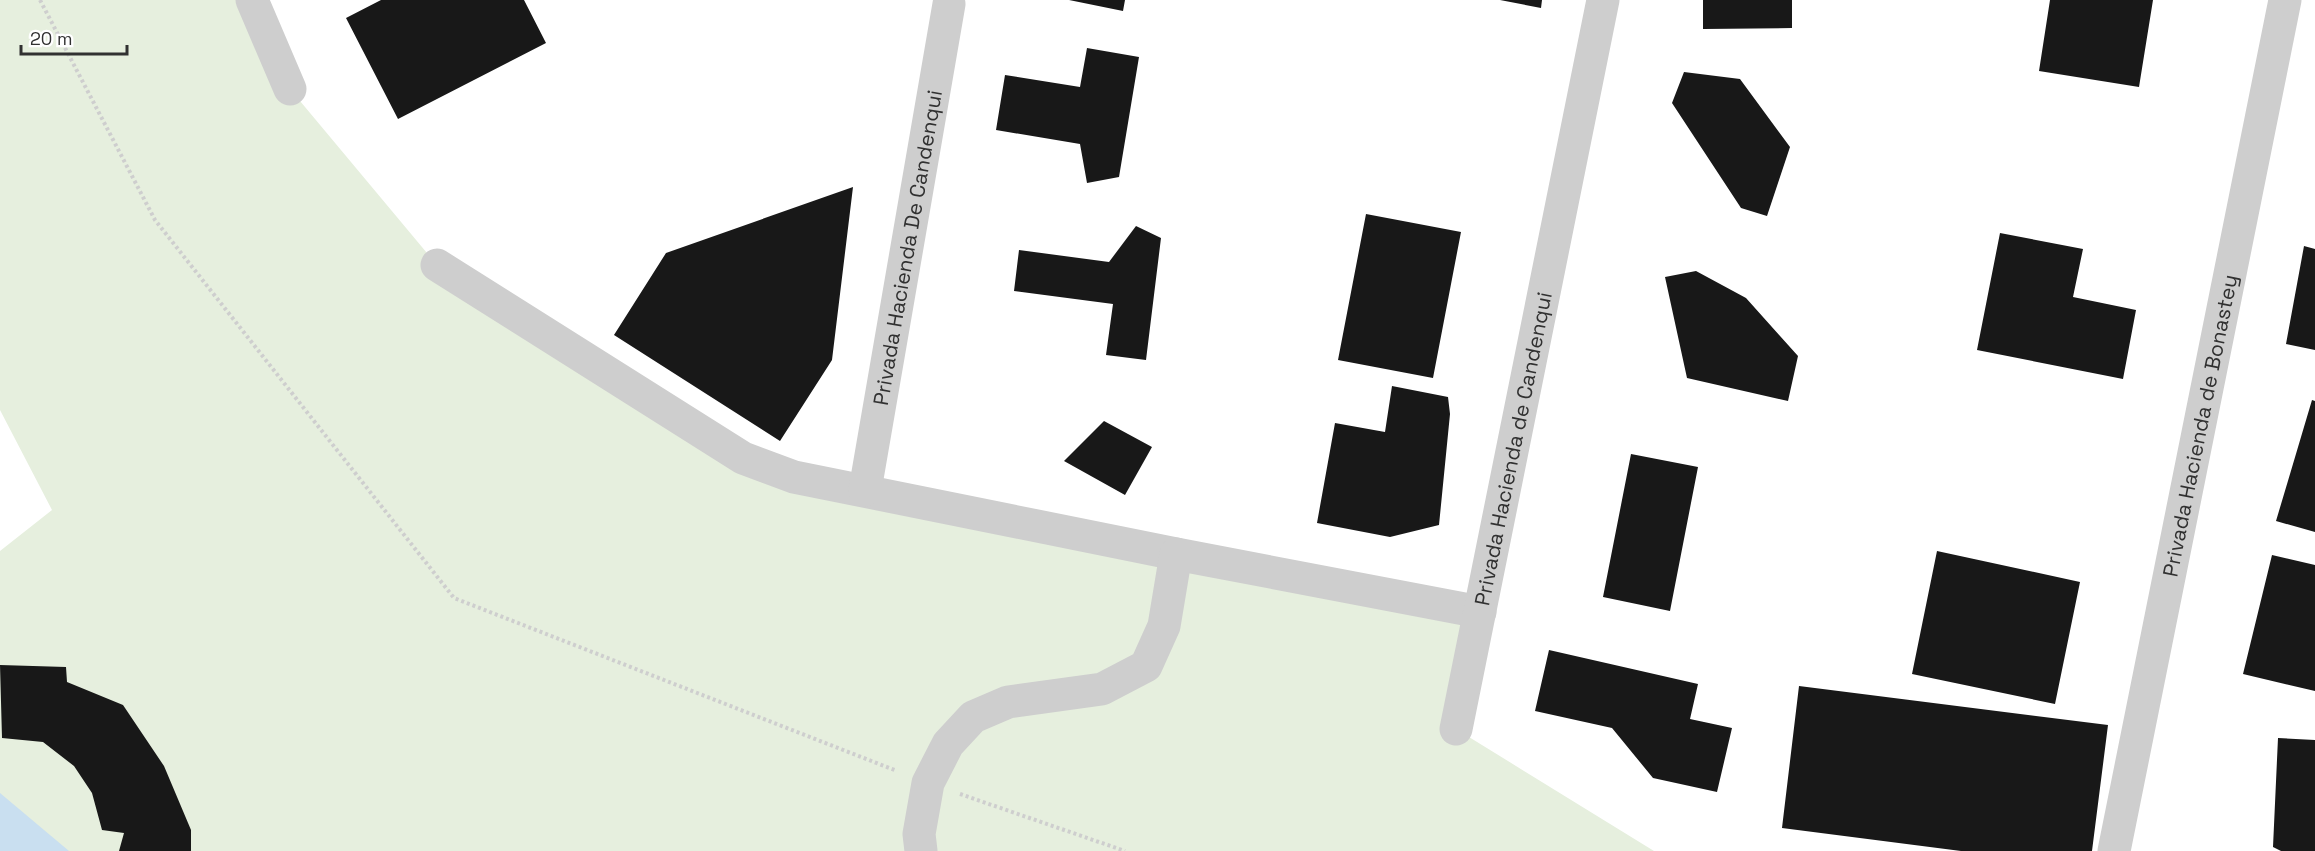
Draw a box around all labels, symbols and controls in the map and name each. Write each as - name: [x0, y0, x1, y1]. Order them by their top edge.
- scale bar: [21, 18, 128, 56]
- text: 20 m: [30, 27, 73, 50]
- street label: Privada Hacienda De Candenqui: [866, 88, 947, 407]
- street label: Privada Hacienda de Bonastey: [2156, 272, 2243, 579]
- street label: Privada Hacienda de Candenqui: [1468, 289, 1557, 608]

